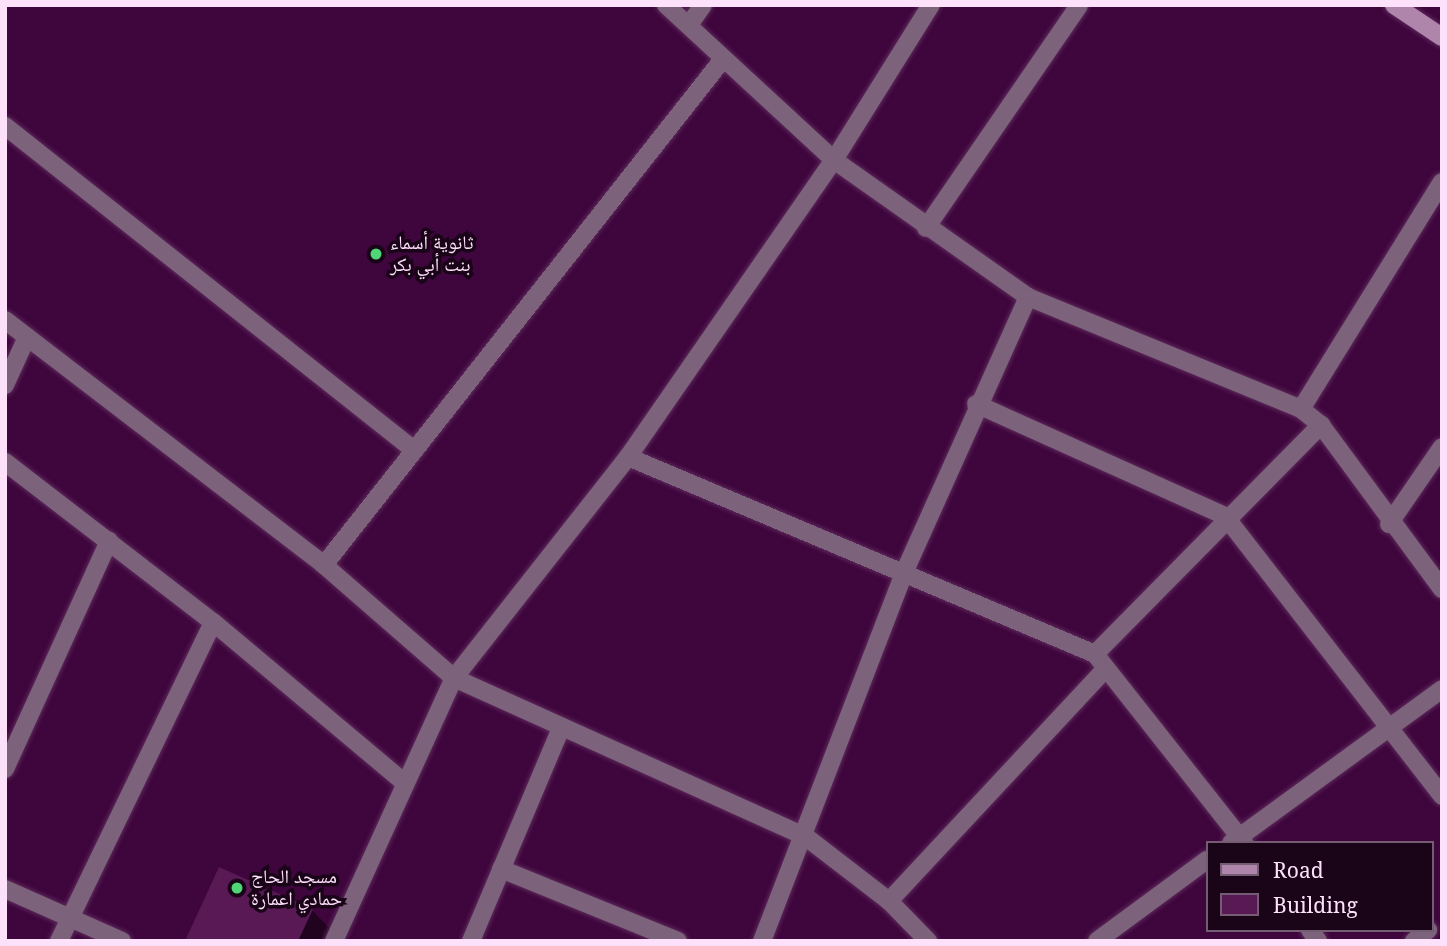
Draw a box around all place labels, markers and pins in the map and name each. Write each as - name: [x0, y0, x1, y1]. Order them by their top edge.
- place label: ثانوية أسماء بنت أبي بكر: [390, 232, 473, 276]
- marker: ثانوية أسماء بنت أبي بكر: [368, 246, 384, 262]
- place label: مسجد الحاج حمادي اعمارة: [251, 866, 342, 910]
- marker: مسجد الحاج حمادي اعمارة: [229, 880, 245, 896]

